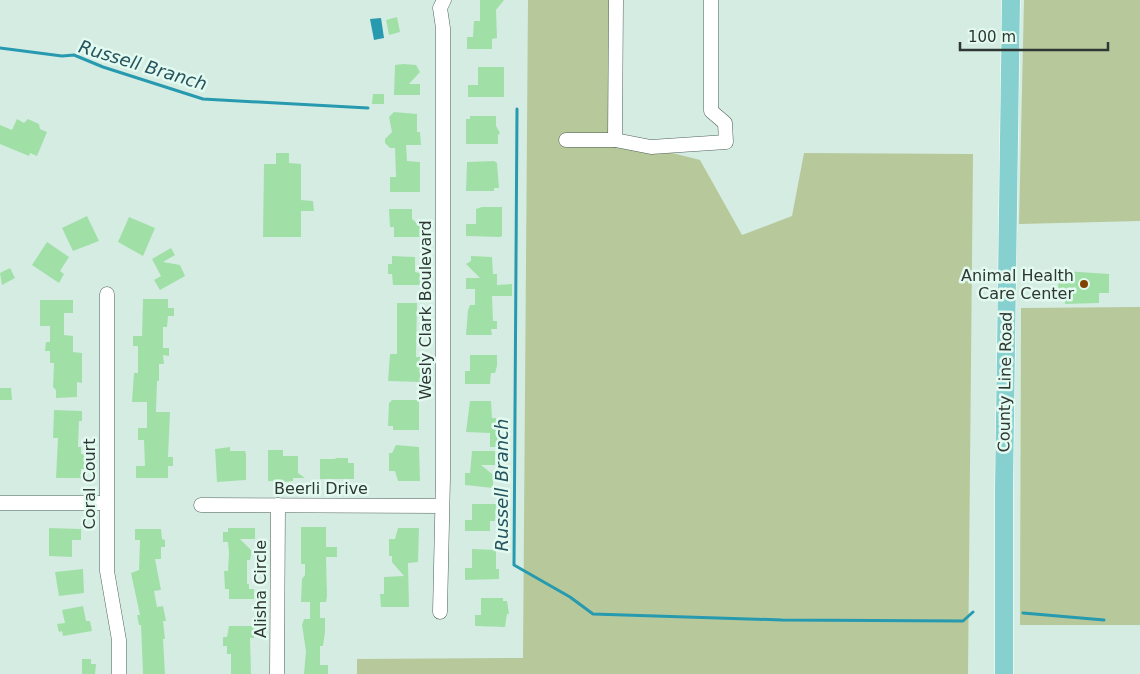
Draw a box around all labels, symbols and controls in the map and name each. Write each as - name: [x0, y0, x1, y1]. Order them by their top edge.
- scale bar: [960, 20, 1108, 52]
- text: 100 m: [968, 28, 1016, 46]
- water label: Russell Branch: [76, 36, 210, 94]
- street label: Wesly Clark Boulevard: [416, 220, 435, 400]
- place label: Animal Health Care Center: [961, 266, 1074, 303]
- marker: Animal Health Care Center: [1078, 278, 1090, 290]
- street label: County Line Road: [994, 312, 1016, 452]
- water label: Russell Branch: [491, 419, 512, 551]
- street label: Coral Court: [80, 439, 99, 529]
- street label: Beerli Drive: [274, 479, 368, 498]
- street label: Alisha Circle: [251, 540, 270, 638]

